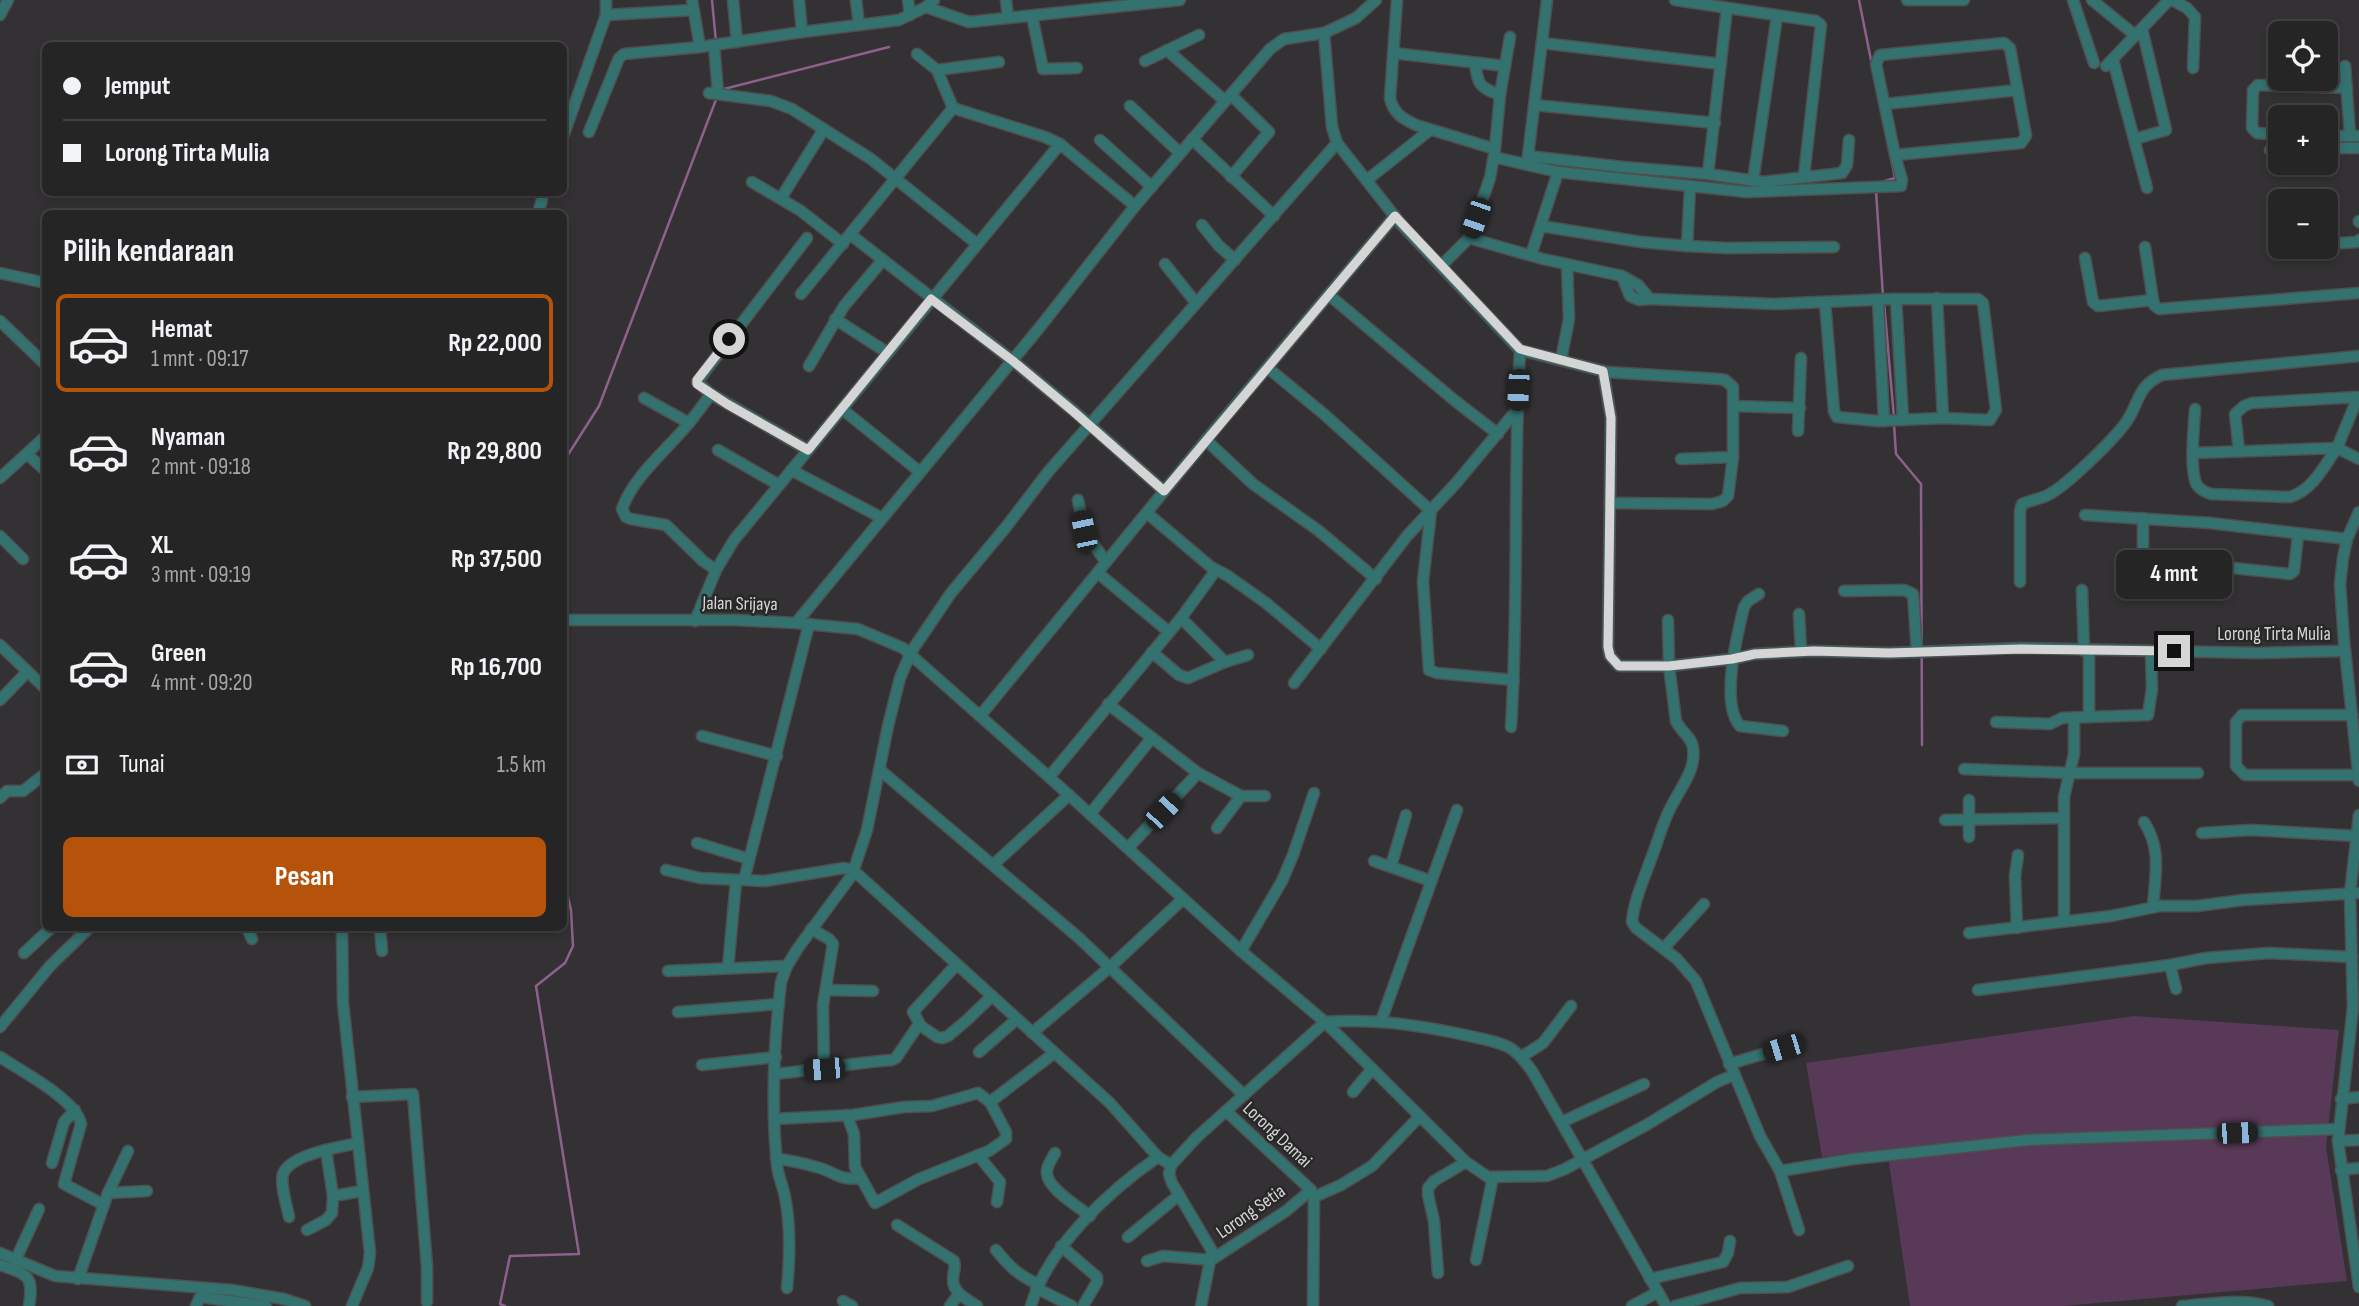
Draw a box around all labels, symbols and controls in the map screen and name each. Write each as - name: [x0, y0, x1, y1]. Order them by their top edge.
- map controls: [2268, 21, 2338, 259]
- button: locate: [2268, 21, 2338, 91]
- text: Jemput: [105, 71, 170, 102]
- button: +: [2268, 105, 2338, 175]
- text: Lorong Tirta Mulia: [105, 138, 270, 169]
- button: −: [2268, 189, 2338, 259]
- car: [1460, 195, 1493, 241]
- text: Pilih kendaraan: [63, 232, 234, 271]
- icon: car: [67, 312, 130, 375]
- text: Hemat: [151, 314, 212, 345]
- route start: [713, 323, 745, 355]
- text: Rp 22,000: [448, 328, 542, 359]
- text: 1 mnt · 09:17: [151, 345, 248, 373]
- car: [1507, 368, 1530, 412]
- icon: car: [67, 420, 130, 483]
- text: Nyaman: [151, 422, 225, 453]
- text: Rp 29,800: [447, 436, 542, 467]
- text: 2 mnt · 09:18: [151, 453, 251, 481]
- car: [1070, 508, 1099, 554]
- icon: car: [67, 528, 130, 591]
- text: XL: [151, 530, 173, 561]
- text: Rp 37,500: [451, 544, 542, 575]
- callout: 4 mnt: [2116, 550, 2232, 598]
- text: 4 mnt: [2150, 560, 2198, 588]
- text: 3 mnt · 09:19: [151, 561, 251, 589]
- street label: Jalan Srijaya: [701, 592, 778, 616]
- street label: Lorong Tirta Mulia: [2217, 623, 2331, 646]
- route end: [2158, 635, 2190, 667]
- icon: car: [67, 636, 130, 699]
- text: Green: [151, 638, 206, 669]
- text: Rp 16,700: [451, 652, 542, 683]
- text: 4 mnt · 09:20: [151, 669, 252, 697]
- icon: cash: [63, 746, 101, 784]
- text: Tunai: [119, 749, 165, 780]
- text: 1.5 km: [497, 751, 546, 779]
- car: [1141, 788, 1186, 834]
- button: Pesan: [63, 837, 546, 917]
- car: [1760, 1032, 1807, 1064]
- car: [803, 1057, 846, 1081]
- street label: Lorong Damai: [1238, 1097, 1316, 1173]
- car: [2216, 1122, 2259, 1144]
- street label: Lorong Setia: [1212, 1180, 1290, 1244]

